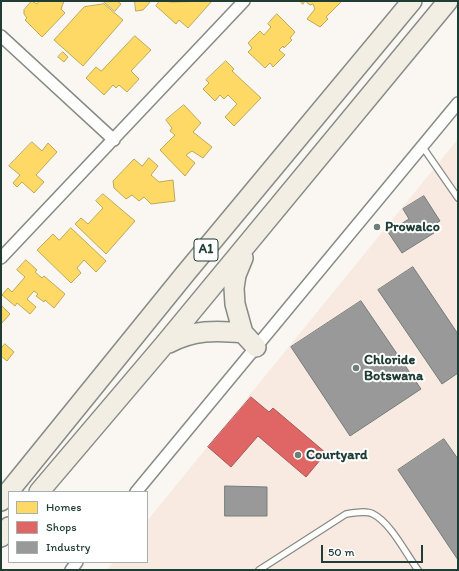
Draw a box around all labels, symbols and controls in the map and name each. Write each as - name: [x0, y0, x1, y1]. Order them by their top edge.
- place label: Prowalco: [385, 219, 440, 235]
- marker: Prowalco: [372, 222, 382, 232]
- road number: A1: [194, 239, 218, 261]
- place label: Chloride Botswana: [364, 352, 423, 384]
- marker: Chloride Botswana: [351, 363, 361, 373]
- place label: Courtyard: [306, 447, 368, 463]
- marker: Courtyard: [293, 450, 303, 460]
- legend: [8, 491, 148, 563]
- text: Homes: [46, 500, 82, 514]
- text: Shops: [46, 520, 77, 534]
- scale bar: [323, 537, 425, 563]
- text: Industry: [46, 540, 90, 554]
- text: 50 m: [328, 545, 354, 559]

